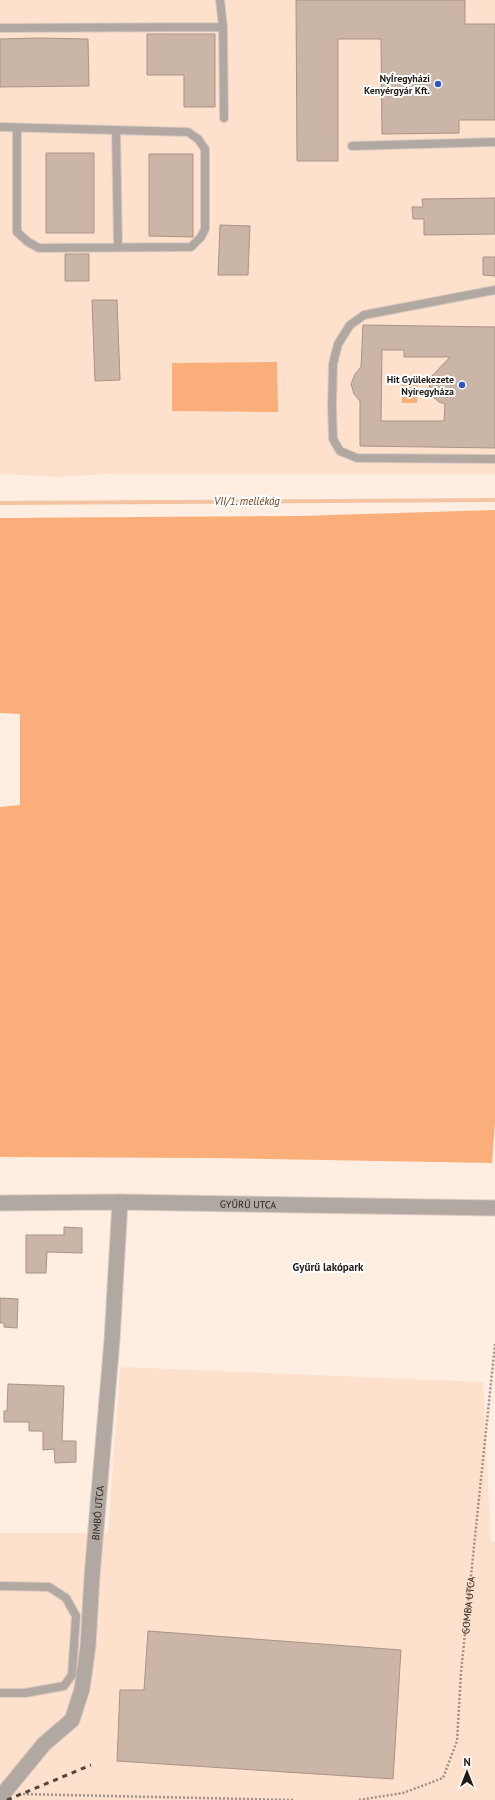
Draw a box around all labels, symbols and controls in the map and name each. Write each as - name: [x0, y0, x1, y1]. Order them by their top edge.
- place label: NyÍregyházi Kenyérgyár Kft.: [364, 72, 431, 97]
- marker: NyÍregyházi Kenyérgyár Kft.: [433, 79, 443, 89]
- place label: Hit Gyülekezete Nyíregyháza: [387, 373, 454, 398]
- marker: Hit Gyülekezete Nyíregyháza: [457, 380, 467, 390]
- water label: VII/1. mellékág: [214, 494, 280, 508]
- street label: GYŰRŰ UTCA: [220, 1198, 276, 1211]
- district label: Gyűrű lakópark: [293, 1260, 364, 1274]
- street label: BIMBÓ UTCA: [89, 1485, 107, 1541]
- street label: GOMBA UTCA: [459, 1576, 478, 1635]
- north arrow: [447, 1752, 487, 1792]
- text: N: [463, 1755, 471, 1769]

